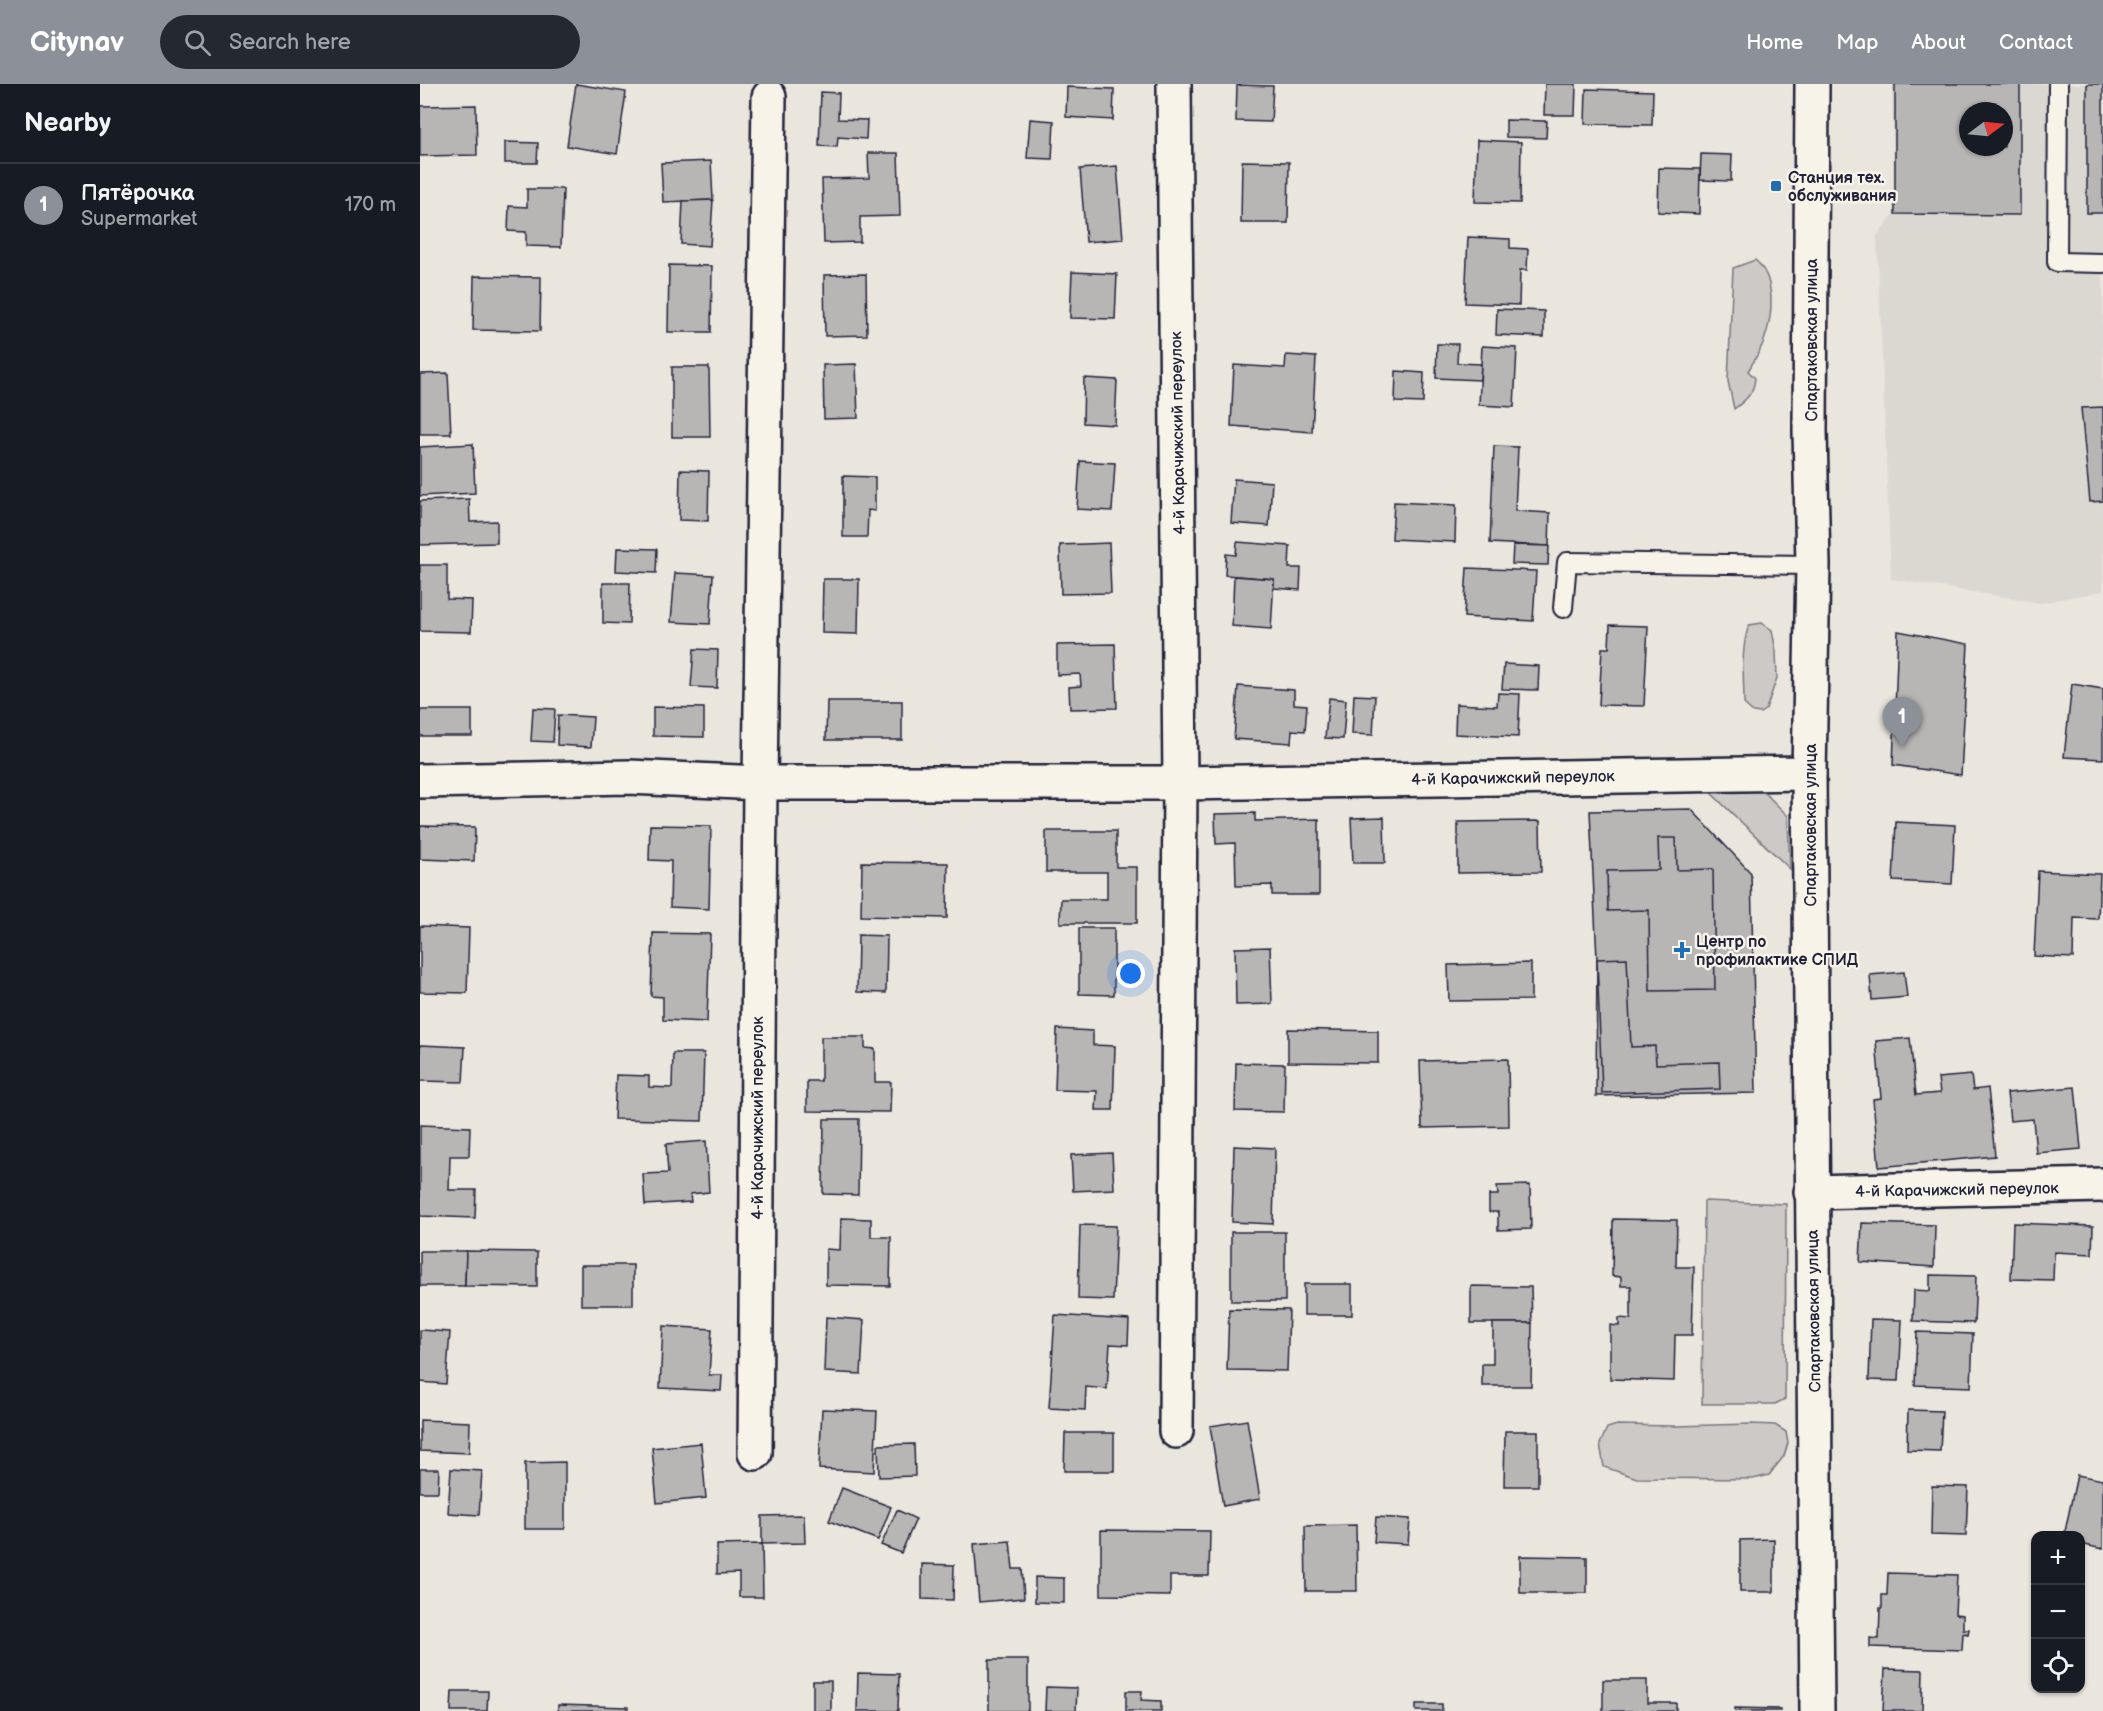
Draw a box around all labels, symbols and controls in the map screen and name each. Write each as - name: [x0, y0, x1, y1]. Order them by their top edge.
- search box: [160, 15, 580, 69]
- text: Citynav: [30, 26, 124, 59]
- icon: search: [181, 26, 214, 59]
- text: Search here: [229, 29, 351, 56]
- text: Home: [1746, 30, 1803, 55]
- text: Map: [1836, 30, 1878, 55]
- text: About: [1911, 30, 1966, 55]
- text: Contact: [1999, 30, 2073, 55]
- north arrow: [1959, 102, 2013, 156]
- text: Nearby: [24, 108, 111, 139]
- place label: Станция тех. обслуживания: [1788, 169, 1897, 206]
- marker: Станция тех. обслуживания: [1769, 179, 1783, 193]
- text: Пятёрочка: [81, 180, 194, 207]
- text: 1: [39, 193, 48, 217]
- text: 170 m: [345, 193, 396, 217]
- text: Supermarket: [81, 207, 197, 231]
- street label: Спартаковская улица: [1803, 258, 1822, 421]
- street label: 4-й Карачижский переулок: [1167, 331, 1190, 535]
- pin: 1: [1882, 698, 1922, 747]
- street label: Спартаковская улица: [1802, 743, 1821, 906]
- street label: 4-й Карачижский переулок: [1411, 767, 1615, 790]
- place label: Центр по профилактике СПИД: [1696, 933, 1859, 970]
- marker: Центр по профилактике СПИД: [1673, 941, 1691, 959]
- your location: [1116, 959, 1145, 988]
- street label: 4-й Карачижский переулок: [749, 1016, 768, 1220]
- street label: 4-й Карачижский переулок: [1855, 1179, 2059, 1202]
- street label: Спартаковская улица: [1804, 1229, 1825, 1393]
- map controls: [2031, 1531, 2085, 1693]
- button: +: [2031, 1531, 2085, 1585]
- button: −: [2031, 1585, 2085, 1639]
- button: locate: [2031, 1639, 2085, 1693]

